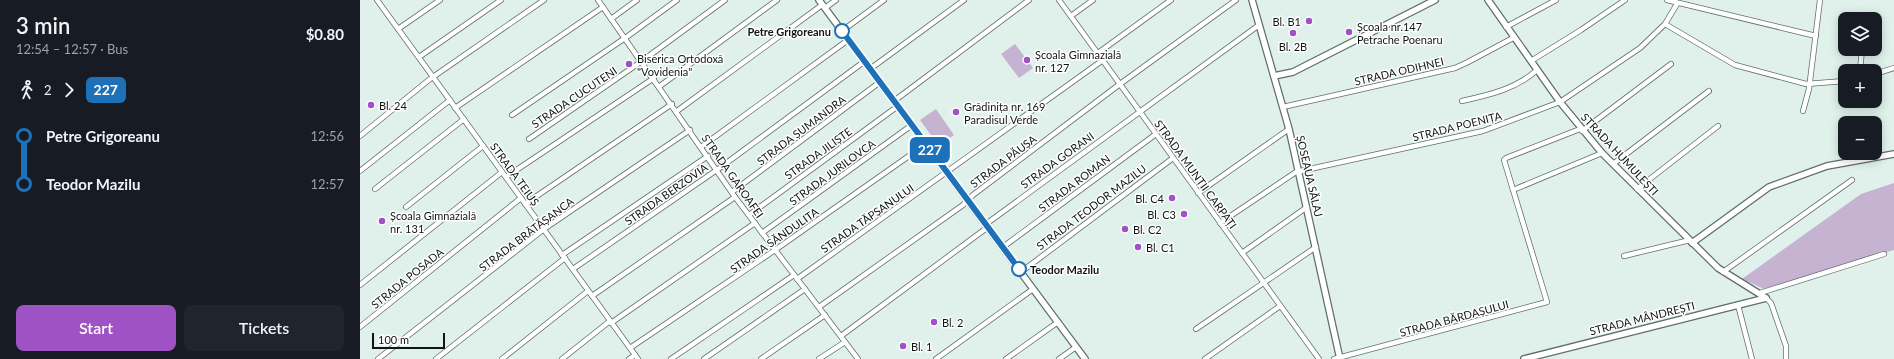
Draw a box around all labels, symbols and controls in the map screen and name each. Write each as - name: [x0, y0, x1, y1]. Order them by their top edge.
- text: 3 min: [16, 12, 70, 39]
- map controls: [1838, 12, 1882, 160]
- button: layers: [1838, 12, 1882, 56]
- place label: Bl. B1: [1272, 15, 1301, 28]
- marker: Bl. B1: [1304, 16, 1314, 26]
- place label: Școala nr.147 Petrache Poenaru: [1357, 20, 1443, 46]
- marker: Petre Grigoreanu: [834, 23, 850, 39]
- text: $0.80: [306, 25, 344, 43]
- place label: Petre Grigoreanu: [747, 25, 831, 38]
- marker: Școala nr.147 Petrache Poenaru: [1344, 27, 1354, 37]
- marker: Bl. 2B: [1288, 28, 1298, 38]
- place label: Bl. 2B: [1279, 40, 1307, 53]
- text: 12:54 – 12:57 · Bus: [16, 41, 128, 57]
- place label: Școala Gimnazială nr. 127: [1035, 48, 1121, 74]
- place label: Biserica Ortodoxă "Vovidenia": [637, 52, 723, 78]
- street label: STRADA ODIHNEI: [1353, 54, 1445, 88]
- marker: Școala Gimnazială nr. 127: [1022, 55, 1032, 65]
- marker: Biserica Ortodoxă "Vovidenia": [624, 59, 634, 69]
- street label: STRADA CUCUTENI: [529, 64, 619, 130]
- button: +: [1838, 64, 1882, 108]
- icon: walk: [16, 79, 38, 101]
- icon: forward: [58, 79, 80, 101]
- text: 227: [94, 81, 118, 98]
- text: 2: [44, 82, 52, 98]
- street label: STRADA ȘUMANDRA: [754, 92, 848, 168]
- place label: Bl. 24: [379, 99, 407, 112]
- marker: Bl. 24: [366, 100, 376, 110]
- place label: Grădinița nr. 169 Paradisul Verde: [964, 100, 1045, 126]
- marker: Grădinița nr. 169 Paradisul Verde: [951, 107, 961, 117]
- street label: STRADA POENIȚA: [1411, 109, 1503, 143]
- street label: STRADA HUMULEȘTI: [1579, 110, 1661, 198]
- button: −: [1838, 116, 1882, 160]
- street label: STRADA MUNȚII CARPAȚI: [1152, 117, 1240, 231]
- street label: STRADA JILIȘTE: [782, 124, 854, 182]
- text: Petre Grigoreanu: [46, 127, 160, 145]
- text: 12:56: [311, 128, 344, 144]
- street label: STRADA GORANI: [1018, 129, 1096, 191]
- street label: STRADA GAROAFEI: [699, 132, 767, 220]
- street label: STRADA PĂUȘA: [967, 132, 1039, 190]
- street label: ȘOSEAUA SĂLAJ: [1294, 134, 1326, 218]
- street label: STRADA JURILOVCA: [786, 136, 878, 208]
- line badge: 227: [907, 137, 953, 163]
- street label: STRADA TEIUȘ: [488, 140, 542, 208]
- text: 227: [918, 141, 942, 158]
- street label: STRADA ROMAN: [1036, 152, 1112, 214]
- street label: STRADA BERZOVIA: [622, 160, 710, 227]
- street label: STRADA TEODOR MAZILU: [1034, 162, 1148, 252]
- text: Teodor Mazilu: [46, 175, 140, 193]
- text: 12:57: [311, 176, 344, 192]
- street label: STRADA TĂPȘANULUI: [818, 181, 916, 255]
- place label: Bl. C4: [1135, 192, 1165, 205]
- marker: Bl. C4: [1167, 193, 1177, 203]
- street label: STRADA BRĂTĂȘANCA: [476, 194, 576, 274]
- street label: STRADA SĂNDULIȚA: [727, 204, 821, 275]
- place label: Bl. C3: [1147, 208, 1176, 221]
- place label: Școala Gimnazială nr. 131: [390, 209, 476, 235]
- marker: Bl. C3: [1179, 209, 1189, 219]
- marker: Școala Gimnazială nr. 131: [377, 216, 387, 226]
- place label: Bl. C2: [1133, 223, 1162, 236]
- marker: Bl. C2: [1120, 224, 1130, 234]
- place label: Bl. C1: [1146, 241, 1175, 254]
- marker: Bl. C1: [1133, 242, 1143, 252]
- street label: STRADA POSADA: [368, 245, 446, 311]
- marker: Teodor Mazilu: [1011, 261, 1027, 277]
- place label: Teodor Mazilu: [1030, 263, 1099, 276]
- street label: STRADA BĂRDAȘULUI: [1398, 297, 1510, 339]
- street label: STRADA MÂNDREȘTI: [1588, 299, 1696, 337]
- button: Start: [16, 305, 176, 351]
- button: Tickets: [184, 305, 344, 351]
- place label: Bl. 2: [942, 316, 963, 329]
- marker: Bl. 2: [929, 317, 939, 327]
- scale bar: [372, 331, 445, 350]
- text: 100 m: [378, 333, 409, 346]
- place label: Bl. 1: [911, 340, 932, 353]
- marker: Bl. 1: [898, 341, 908, 351]

